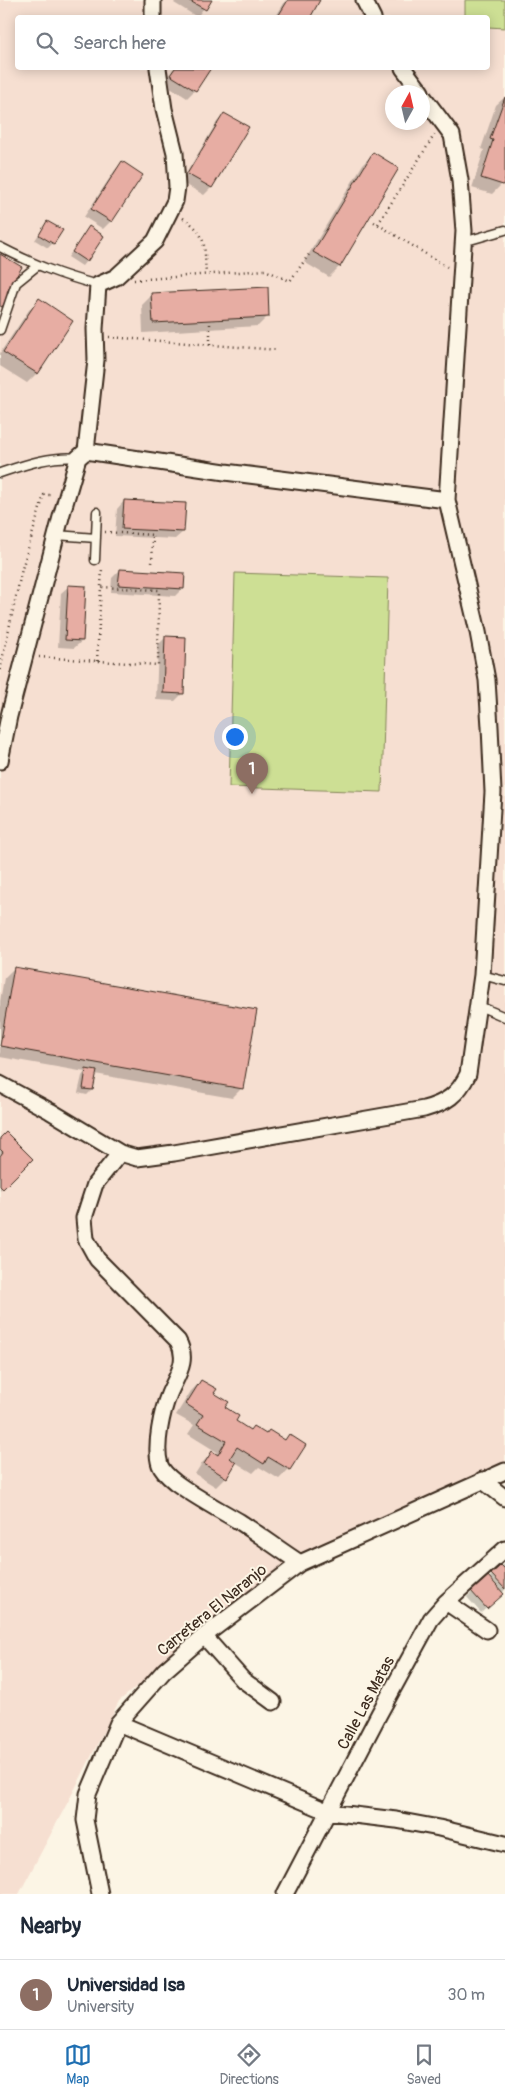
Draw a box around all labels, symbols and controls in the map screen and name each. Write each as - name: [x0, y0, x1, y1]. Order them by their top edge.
- search box: [15, 15, 490, 70]
- icon: search: [33, 29, 61, 57]
- text: Search here: [73, 31, 166, 55]
- north arrow: [385, 85, 430, 130]
- your location: [222, 724, 248, 750]
- pin: 1: [236, 753, 268, 794]
- street label: Carretera El Naranjo: [153, 1559, 271, 1660]
- street label: Calle Las Matas: [333, 1653, 399, 1753]
- text: Nearby: [20, 1913, 81, 1940]
- text: Universidad Isa: [67, 1973, 185, 1997]
- text: 1: [33, 1985, 39, 2005]
- text: 30 m: [447, 1985, 485, 2005]
- text: University: [67, 1997, 134, 2017]
- tab: Map: [64, 2041, 92, 2088]
- tab: Directions: [219, 2041, 279, 2088]
- tab: Saved: [406, 2041, 441, 2088]

